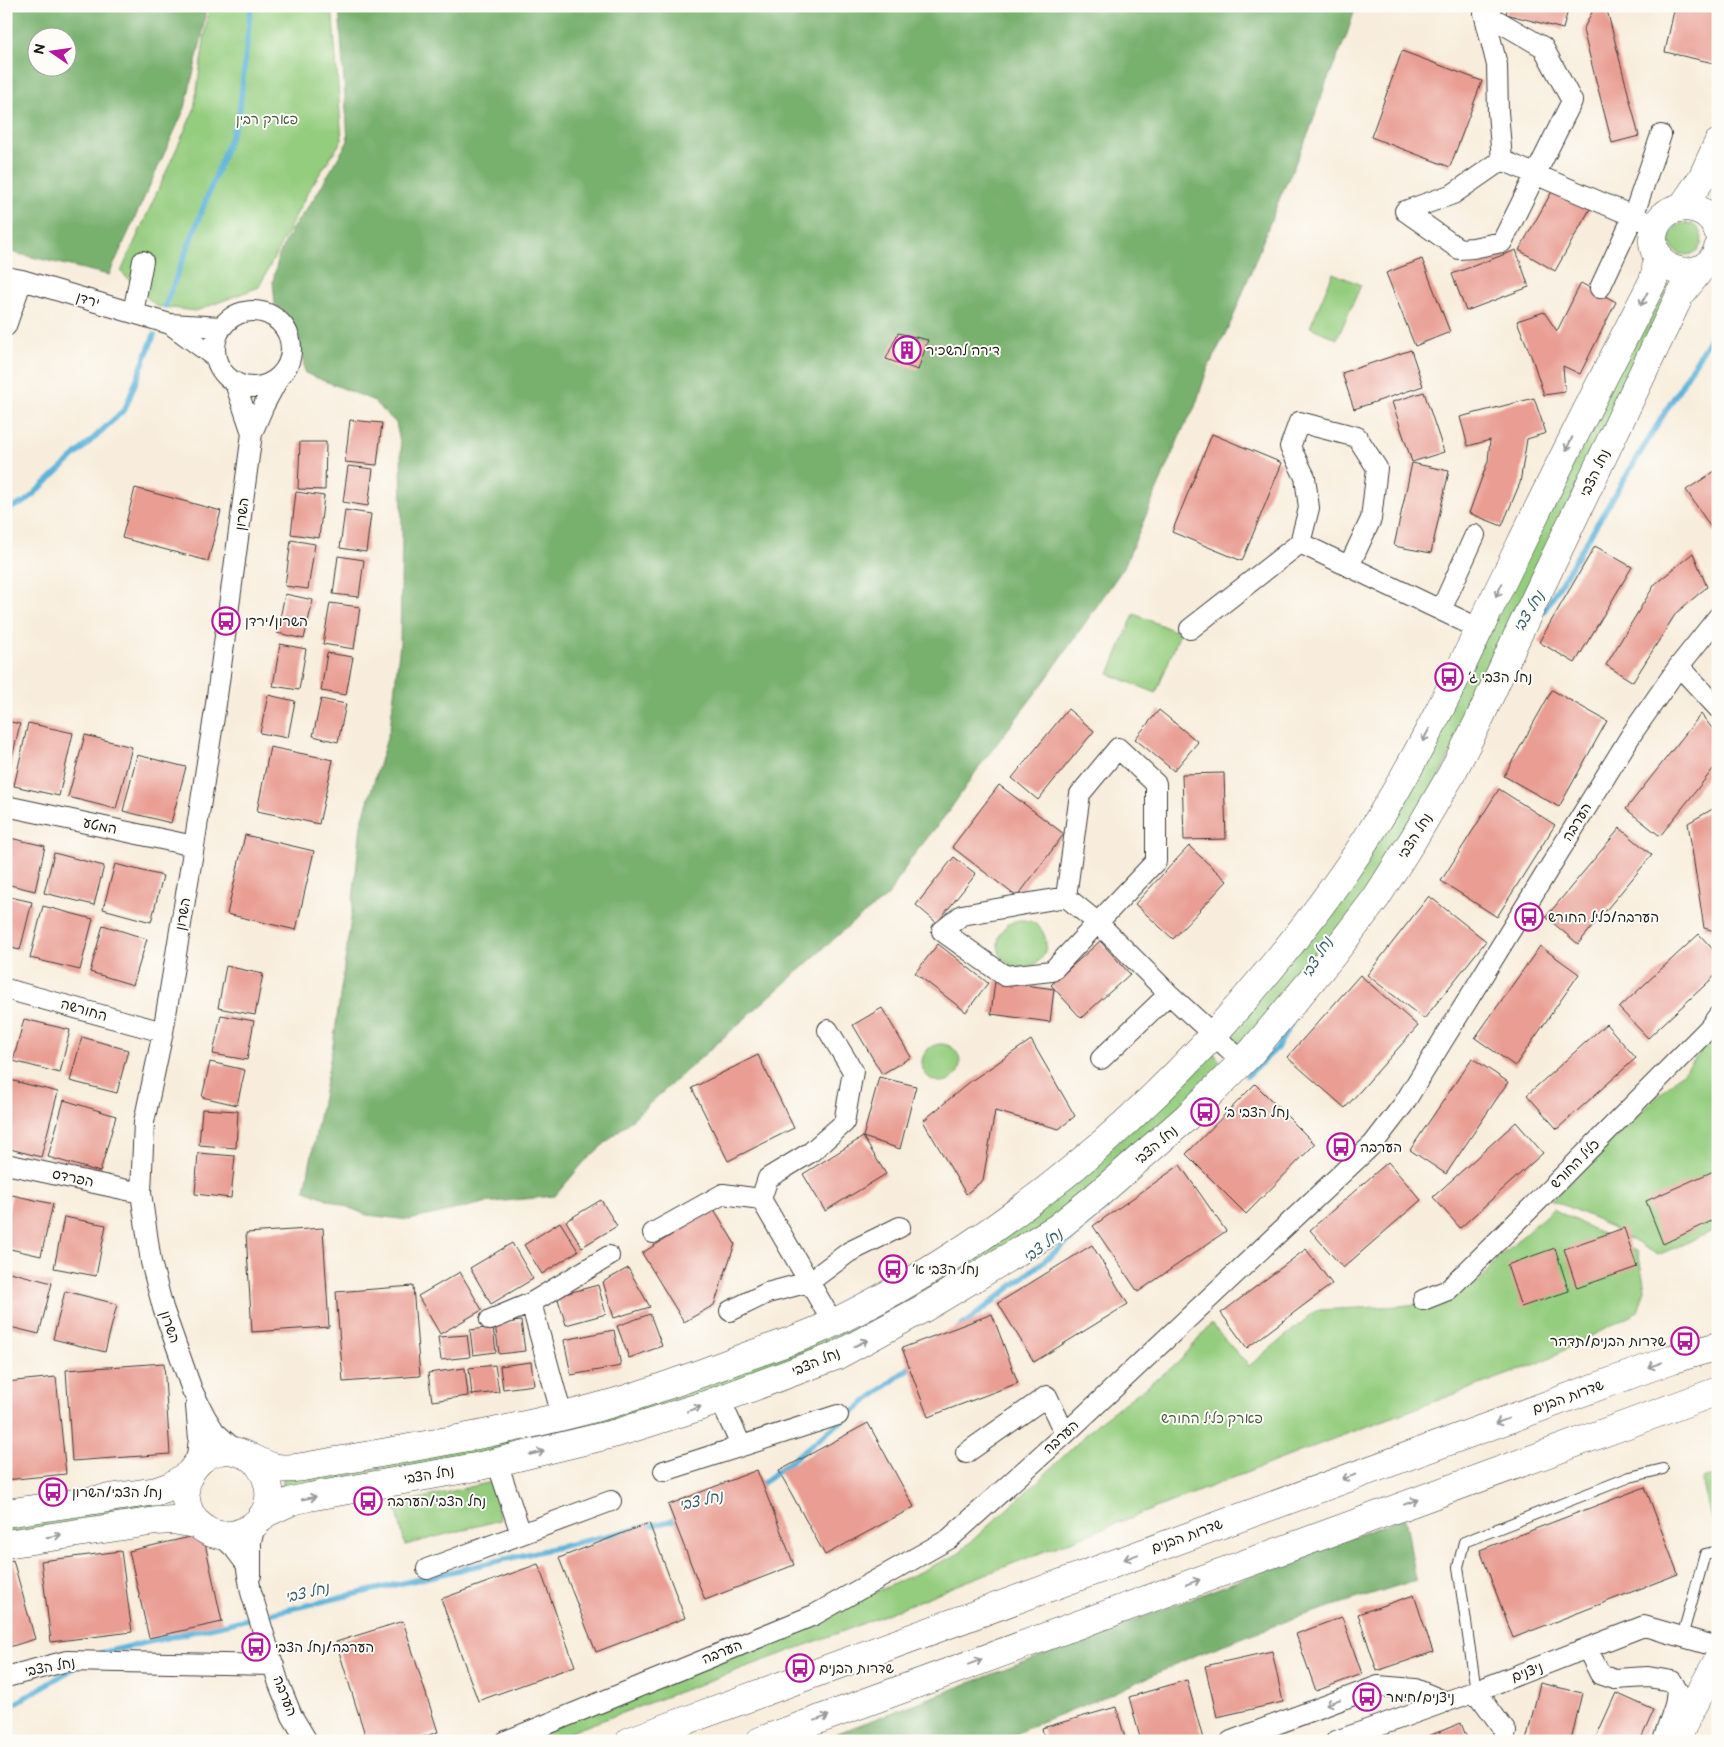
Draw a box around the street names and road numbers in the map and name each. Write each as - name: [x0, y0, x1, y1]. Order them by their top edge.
- street label: ירדן: [74, 288, 102, 312]
- street label: נחל הצבי: [1577, 446, 1613, 500]
- street label: השרון: [232, 497, 252, 531]
- street label: הערבה: [1559, 800, 1595, 844]
- street label: נחל הצבי: [1394, 810, 1436, 862]
- street label: המטע: [81, 814, 119, 838]
- street label: השרון: [172, 896, 194, 932]
- street label: החורשה: [59, 995, 109, 1025]
- street label: נחל הצבי: [1131, 1122, 1181, 1168]
- street label: כליל החורש: [1547, 1136, 1603, 1192]
- street label: הפרדס: [51, 1165, 95, 1191]
- street label: השרון: [157, 1309, 183, 1345]
- street label: נחל הצבי: [789, 1344, 843, 1380]
- street label: שדרות הבנים: [1530, 1376, 1607, 1418]
- street label: הערבה: [1040, 1416, 1082, 1458]
- street label: נחל הצבי: [403, 1462, 455, 1488]
- street label: שדרות הבנים: [1149, 1515, 1226, 1557]
- street label: הערבה: [699, 1636, 745, 1668]
- street label: נחל הצבי: [23, 1654, 77, 1680]
- street label: ניצנים: [1509, 1658, 1545, 1686]
- street label: הערבה: [270, 1673, 300, 1719]

